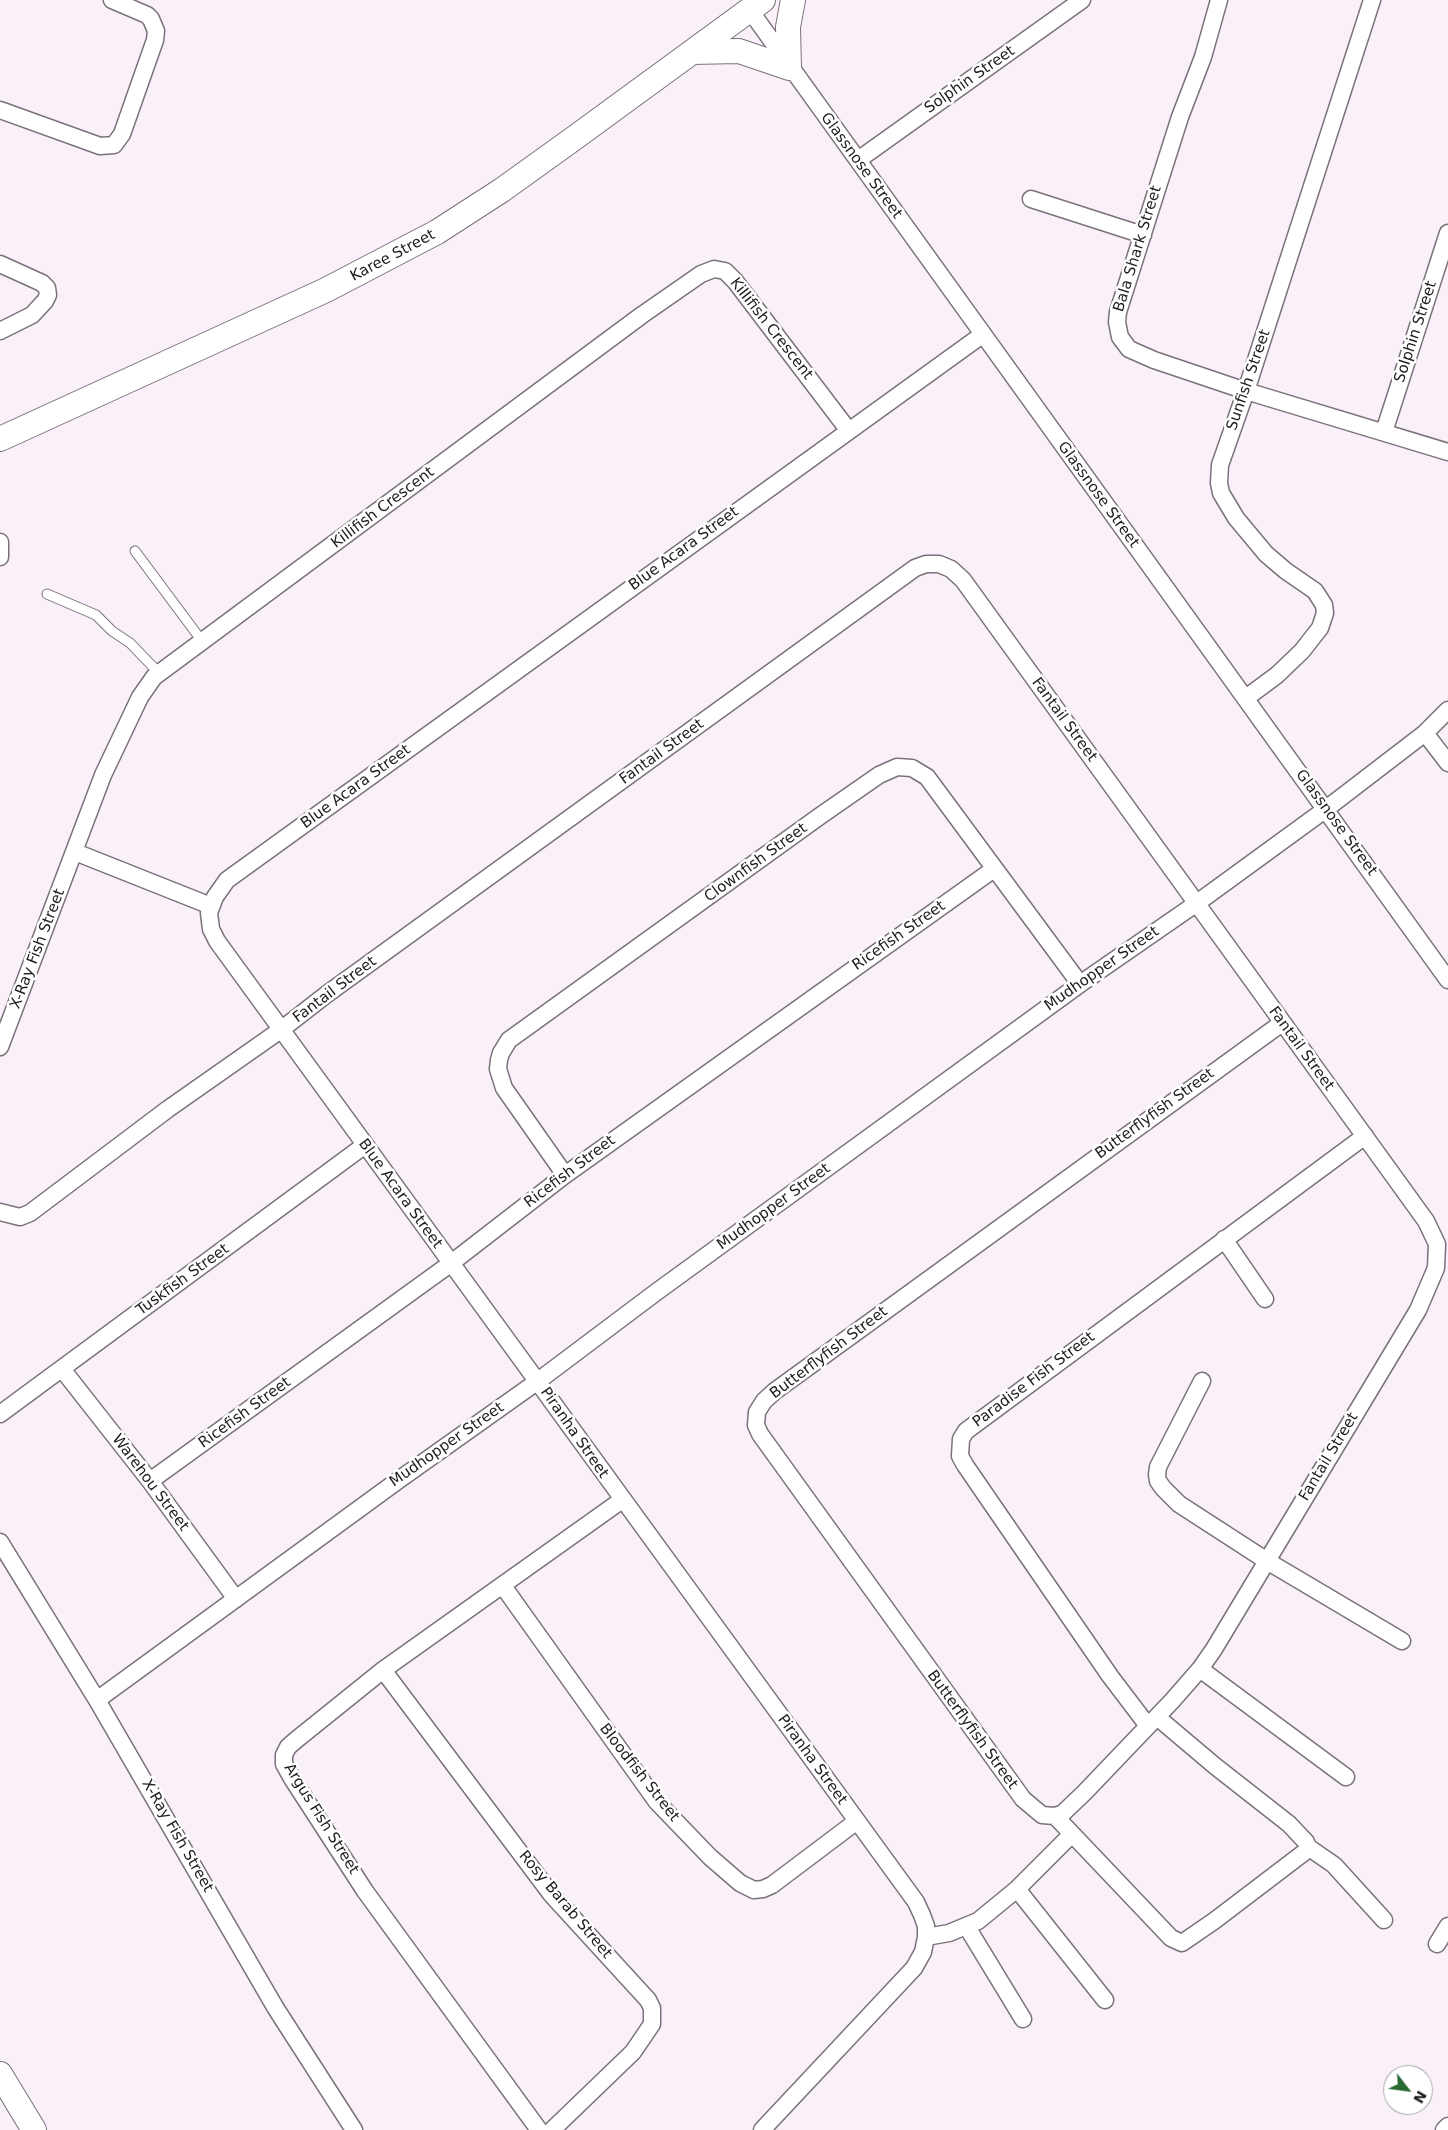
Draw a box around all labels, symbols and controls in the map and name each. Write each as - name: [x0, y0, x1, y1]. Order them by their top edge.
- street label: Solphin Street: [921, 42, 1019, 118]
- street label: Glassnose Street: [816, 109, 906, 223]
- street label: Bala Shark Street: [1110, 184, 1166, 314]
- street label: Karee Street: [348, 226, 438, 286]
- street label: Killifish Crescent: [726, 274, 816, 384]
- street label: Solphin Street: [1391, 279, 1441, 385]
- street label: Sunfish Street: [1223, 327, 1275, 433]
- street label: Glassnose Street: [1053, 438, 1143, 552]
- street label: Killifish Crescent: [328, 463, 438, 553]
- street label: Blue Acara Street: [626, 503, 742, 595]
- street label: Fantail Street: [1027, 674, 1101, 766]
- street label: Fantail Street: [616, 715, 708, 789]
- street label: Blue Acara Street: [298, 741, 414, 833]
- street label: Glassnose Street: [1291, 766, 1381, 880]
- street label: Clownfish Street: [701, 820, 811, 906]
- street label: X-Ray Fish Street: [7, 886, 69, 1012]
- street label: Ricefish Street: [849, 897, 949, 975]
- street label: Mudhopper Street: [1041, 923, 1163, 1015]
- street label: Fantail Street: [290, 953, 380, 1027]
- street label: Fantail Street: [1264, 1003, 1338, 1095]
- street label: Butterflyfish Street: [1092, 1065, 1218, 1163]
- street label: Ricefish Street: [521, 1132, 619, 1212]
- street label: Blue Acara Street: [354, 1136, 446, 1252]
- street label: Mudhopper Street: [714, 1160, 834, 1254]
- street label: Tuskfish Street: [133, 1240, 233, 1320]
- street label: Butterflyfish Street: [767, 1303, 891, 1403]
- street label: Paradise Fish Street: [970, 1328, 1098, 1432]
- street label: Ricefish Street: [196, 1374, 294, 1452]
- street label: Piranha Street: [536, 1384, 612, 1482]
- street label: Mudhopper Street: [386, 1399, 508, 1491]
- street label: Fantail Street: [1296, 1410, 1362, 1504]
- street label: Warehou Street: [108, 1431, 192, 1535]
- street label: Butterflyfish Street: [923, 1667, 1021, 1793]
- street label: Piranha Street: [773, 1712, 851, 1808]
- street label: Bloodfish Street: [595, 1720, 683, 1826]
- street label: Argus Fish Street: [280, 1760, 362, 1878]
- street label: X-Ray Fish Street: [137, 1776, 217, 1896]
- street label: Rosy Barab Street: [515, 1847, 615, 1963]
- north arrow: [1383, 2065, 1433, 2115]
- text: N: [1410, 2088, 1430, 2106]

